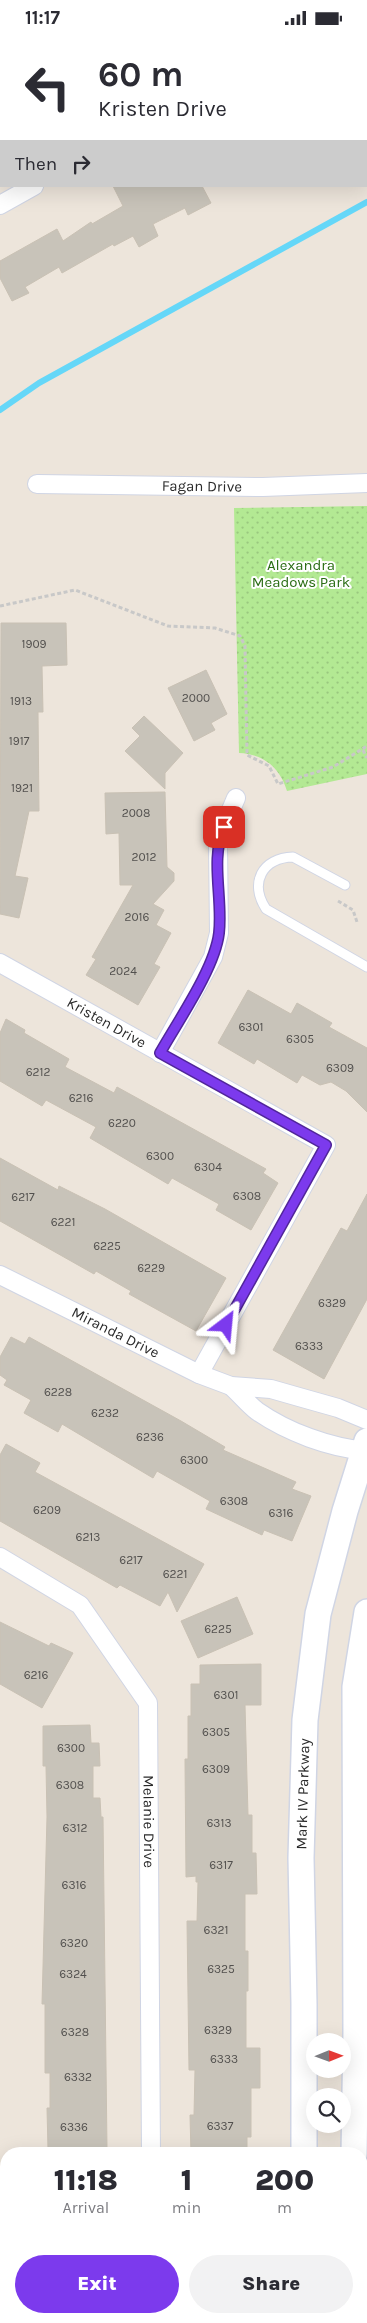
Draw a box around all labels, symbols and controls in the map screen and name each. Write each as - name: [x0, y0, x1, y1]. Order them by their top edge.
- text: 11:17: [25, 7, 60, 29]
- text: 60 m: [98, 54, 183, 95]
- icon: left: [15, 55, 80, 120]
- text: Kristen Drive: [98, 96, 227, 122]
- icon: right: [67, 150, 95, 178]
- text: Then: [15, 153, 57, 175]
- street label: Fagan Drive: [162, 477, 242, 496]
- park label: Alexandra Meadows Park: [252, 556, 350, 591]
- house number: 1909: [21, 637, 47, 651]
- house number: 2000: [182, 691, 210, 705]
- house number: 1913: [10, 694, 32, 708]
- house number: 1917: [9, 734, 30, 748]
- house number: 1921: [11, 781, 33, 795]
- house number: 2008: [122, 806, 150, 820]
- pin: [203, 806, 245, 848]
- icon: arrive: [210, 813, 238, 841]
- house number: 2012: [132, 850, 157, 864]
- house number: 2016: [125, 910, 150, 924]
- house number: 2024: [109, 964, 137, 978]
- street label: Kristen Drive: [64, 993, 149, 1052]
- house number: 6301: [238, 1020, 264, 1034]
- house number: 6305: [286, 1032, 314, 1046]
- house number: 6309: [326, 1061, 354, 1075]
- house number: 6212: [26, 1065, 50, 1079]
- house number: 6216: [69, 1091, 93, 1105]
- house number: 6220: [108, 1116, 136, 1130]
- house number: 6300: [146, 1149, 174, 1163]
- house number: 6304: [194, 1160, 222, 1174]
- house number: 6308: [233, 1189, 261, 1203]
- house number: 6217: [11, 1190, 35, 1204]
- house number: 6221: [51, 1215, 75, 1229]
- house number: 6225: [93, 1239, 121, 1253]
- house number: 6229: [137, 1261, 165, 1275]
- house number: 6329: [318, 1296, 346, 1310]
- position arrow: [199, 1298, 251, 1350]
- street label: Miranda Drive: [69, 1303, 162, 1362]
- house number: 6333: [295, 1339, 323, 1353]
- house number: 6228: [44, 1385, 72, 1399]
- house number: 6232: [91, 1406, 119, 1420]
- house number: 6236: [136, 1430, 164, 1444]
- house number: 6300: [180, 1453, 208, 1467]
- house number: 6308: [220, 1494, 248, 1508]
- house number: 6209: [33, 1503, 61, 1517]
- house number: 6316: [269, 1506, 294, 1520]
- house number: 6213: [76, 1530, 100, 1544]
- house number: 6217: [119, 1553, 143, 1567]
- house number: 6221: [163, 1567, 187, 1581]
- house number: 6225: [204, 1622, 232, 1636]
- house number: 6216: [24, 1668, 48, 1682]
- house number: 6301: [213, 1688, 239, 1702]
- house number: 6305: [202, 1725, 230, 1739]
- street label: Mark IV Parkway: [292, 1738, 313, 1850]
- house number: 6300: [57, 1741, 85, 1755]
- house number: 6309: [202, 1762, 230, 1776]
- street label: Melanie Drive: [139, 1775, 158, 1868]
- house number: 6308: [56, 1778, 84, 1792]
- house number: 6313: [206, 1816, 232, 1830]
- house number: 6312: [63, 1821, 87, 1835]
- house number: 6317: [209, 1858, 233, 1872]
- house number: 6316: [62, 1878, 87, 1892]
- house number: 6321: [204, 1923, 228, 1937]
- house number: 6320: [60, 1936, 88, 1950]
- house number: 6325: [207, 1962, 235, 1976]
- house number: 6324: [59, 1967, 87, 1981]
- house number: 6329: [204, 2023, 232, 2037]
- house number: 6328: [61, 2025, 89, 2039]
- north arrow: [306, 2033, 351, 2077]
- map controls: [306, 2033, 351, 2133]
- house number: 6333: [210, 2052, 238, 2066]
- house number: 6332: [64, 2070, 92, 2084]
- button: search: [306, 2088, 351, 2133]
- house number: 6337: [207, 2119, 234, 2133]
- house number: 6336: [60, 2120, 88, 2134]
- text: 11:18: [54, 2162, 118, 2198]
- text: 1: [181, 2162, 192, 2198]
- text: 200: [255, 2162, 314, 2198]
- text: Arrival: [62, 2198, 109, 2217]
- text: min: [172, 2198, 201, 2217]
- text: m: [277, 2198, 292, 2217]
- button: Exit: [15, 2255, 179, 2313]
- button: Share: [189, 2255, 353, 2313]

